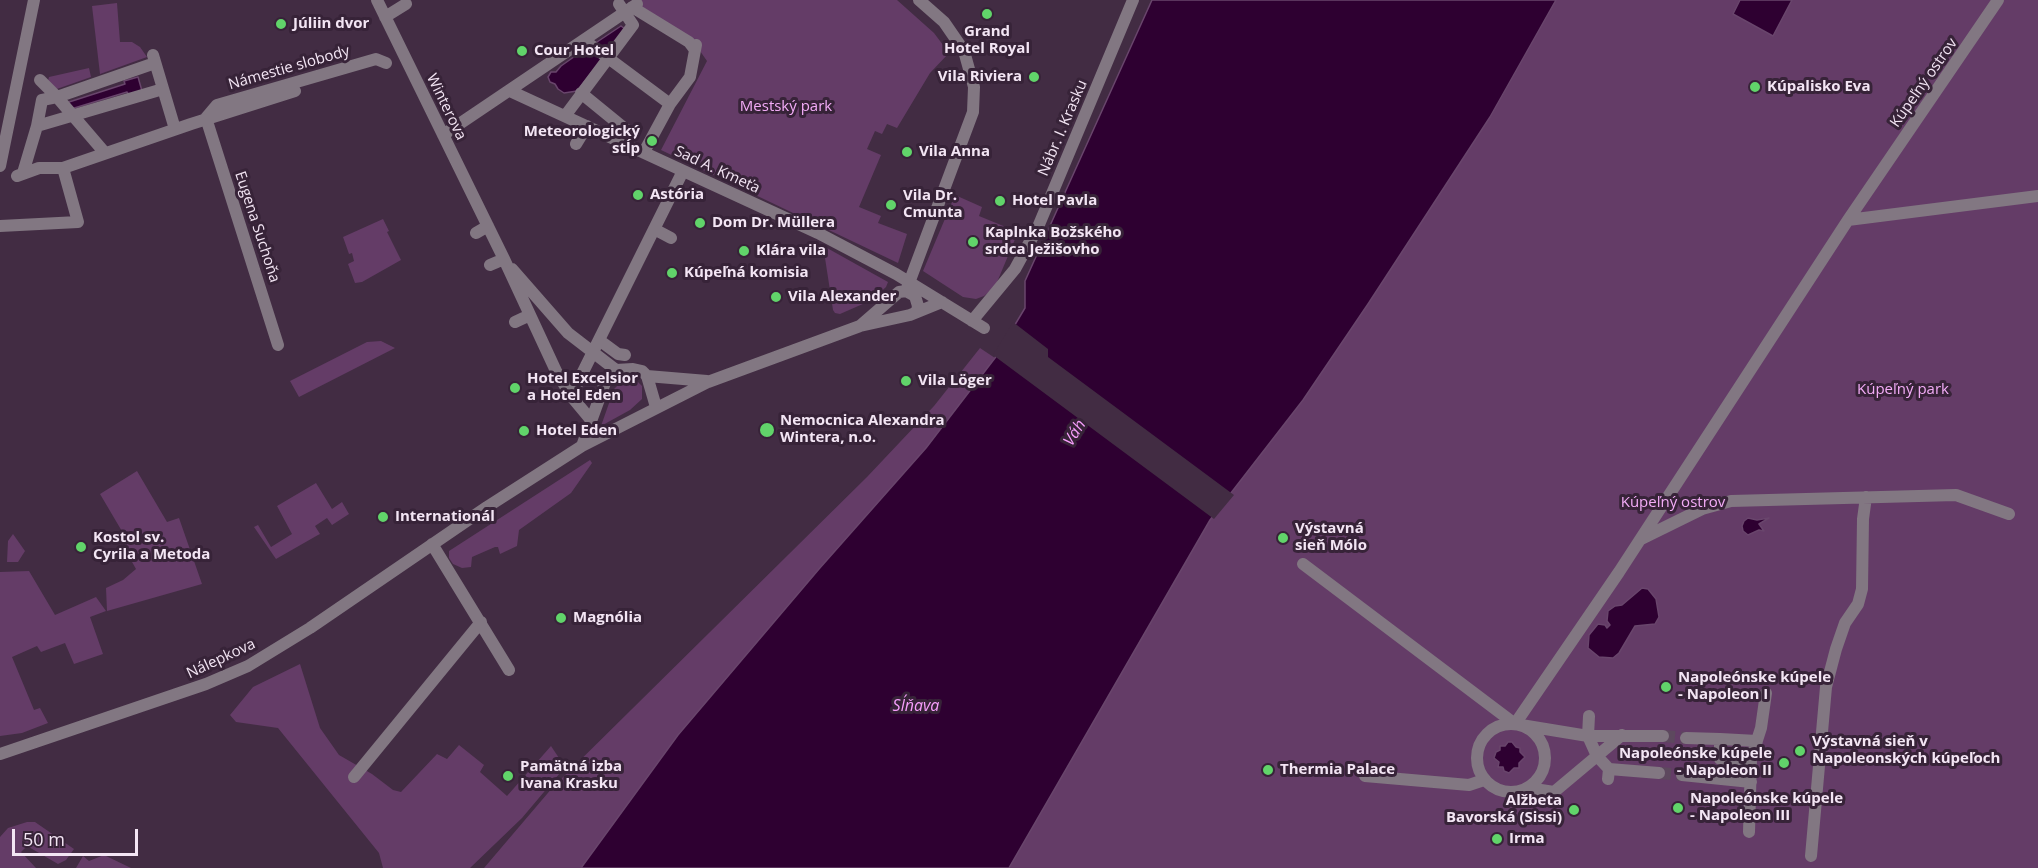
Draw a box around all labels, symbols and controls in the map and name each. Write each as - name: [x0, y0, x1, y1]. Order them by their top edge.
- marker: Grand Hotel Royal: [980, 7, 994, 21]
- place label: Júliin dvor: [293, 15, 369, 33]
- marker: Júliin dvor: [274, 17, 288, 31]
- place label: Grand Hotel Royal: [944, 23, 1030, 58]
- street label: Kúpeľný ostrov: [1887, 35, 1961, 131]
- street label: Námestie slobody: [226, 42, 352, 94]
- place label: Cour Hotel: [534, 42, 614, 60]
- marker: Cour Hotel: [515, 44, 529, 58]
- place label: Vila Riviera: [938, 68, 1022, 86]
- marker: Vila Riviera: [1027, 70, 1041, 84]
- street label: Winterova: [422, 71, 470, 143]
- street label: Nábr. I. Krasku: [1035, 77, 1091, 179]
- place label: Kúpalisko Eva: [1767, 78, 1870, 96]
- marker: Kúpalisko Eva: [1748, 80, 1762, 94]
- park label: Mestský park: [740, 98, 832, 116]
- place label: Meteorologický stĺp: [524, 123, 640, 158]
- marker: Meteorologický stĺp: [645, 134, 659, 148]
- street label: Sad A. Kmeťa: [671, 142, 763, 198]
- place label: Vila Anna: [919, 143, 990, 161]
- marker: Vila Anna: [900, 145, 914, 159]
- street label: Eugena Suchoňa: [231, 169, 283, 285]
- place label: Astória: [650, 186, 704, 204]
- place label: Vila Dr. Cmunta: [903, 187, 963, 222]
- marker: Astória: [631, 188, 645, 202]
- place label: Hotel Pavla: [1012, 192, 1097, 210]
- marker: Hotel Pavla: [993, 194, 1007, 208]
- marker: Vila Dr. Cmunta: [884, 198, 898, 212]
- place label: Dom Dr. Müllera: [712, 214, 835, 232]
- marker: Dom Dr. Müllera: [693, 216, 707, 230]
- place label: Kaplnka Božského srdca Ježišovho: [985, 224, 1122, 259]
- marker: Kaplnka Božského srdca Ježišovho: [966, 235, 980, 249]
- place label: Klára vila: [756, 242, 826, 260]
- marker: Klára vila: [737, 244, 751, 258]
- place label: Kúpeľná komisia: [684, 264, 809, 282]
- marker: Kúpeľná komisia: [665, 266, 679, 280]
- place label: Vila Alexander: [788, 288, 896, 306]
- marker: Vila Alexander: [769, 290, 783, 304]
- place label: Hotel Excelsior a Hotel Eden: [527, 370, 638, 405]
- place label: Vila Löger: [918, 372, 992, 390]
- marker: Vila Löger: [899, 374, 913, 388]
- marker: Hotel Excelsior a Hotel Eden: [508, 381, 522, 395]
- park label: Kúpeľný park: [1857, 381, 1949, 399]
- place label: Nemocnica Alexandra Wintera, n.o.: [780, 412, 945, 447]
- water label: Váh: [1060, 416, 1090, 450]
- marker: Nemocnica Alexandra Wintera, n.o.: [758, 421, 776, 439]
- place label: Hotel Eden: [536, 422, 617, 440]
- marker: Hotel Eden: [517, 424, 531, 438]
- park label: Kúpeľný ostrov: [1621, 494, 1725, 512]
- place label: Internationál: [395, 508, 495, 526]
- marker: Internationál: [376, 510, 390, 524]
- place label: Výstavná sieň Mólo: [1295, 520, 1367, 555]
- place label: Kostol sv. Cyrila a Metoda: [93, 529, 210, 564]
- marker: Výstavná sieň Mólo: [1276, 531, 1290, 545]
- marker: Kostol sv. Cyrila a Metoda: [74, 540, 88, 554]
- place label: Magnólia: [573, 609, 642, 627]
- marker: Magnólia: [554, 611, 568, 625]
- street label: Nálepkova: [184, 635, 258, 683]
- place label: Napoleónske kúpele - Napoleon I: [1678, 669, 1831, 704]
- marker: Napoleónske kúpele - Napoleon I: [1659, 680, 1673, 694]
- water label: Sĺňava: [893, 696, 939, 716]
- place label: Výstavná sieň v Napoleonských kúpeľoch: [1812, 733, 2000, 768]
- marker: Výstavná sieň v Napoleonských kúpeľoch: [1793, 744, 1807, 758]
- place label: Napoleónske kúpele - Napoleon II: [1619, 745, 1772, 780]
- marker: Napoleónske kúpele - Napoleon II: [1777, 756, 1791, 770]
- place label: Pamätná izba Ivana Krasku: [520, 758, 622, 793]
- place label: Thermia Palace: [1280, 761, 1395, 779]
- marker: Thermia Palace: [1261, 763, 1275, 777]
- marker: Pamätná izba Ivana Krasku: [501, 769, 515, 783]
- place label: Napoleónske kúpele - Napoleon III: [1690, 790, 1843, 825]
- place label: Alžbeta Bavorská (Sissi): [1446, 792, 1562, 827]
- marker: Napoleónske kúpele - Napoleon III: [1671, 801, 1685, 815]
- marker: Alžbeta Bavorská (Sissi): [1567, 803, 1581, 817]
- scale bar: [15, 817, 141, 855]
- text: 50 m: [23, 827, 65, 851]
- place label: Irma: [1509, 830, 1545, 848]
- marker: Irma: [1490, 832, 1504, 846]

